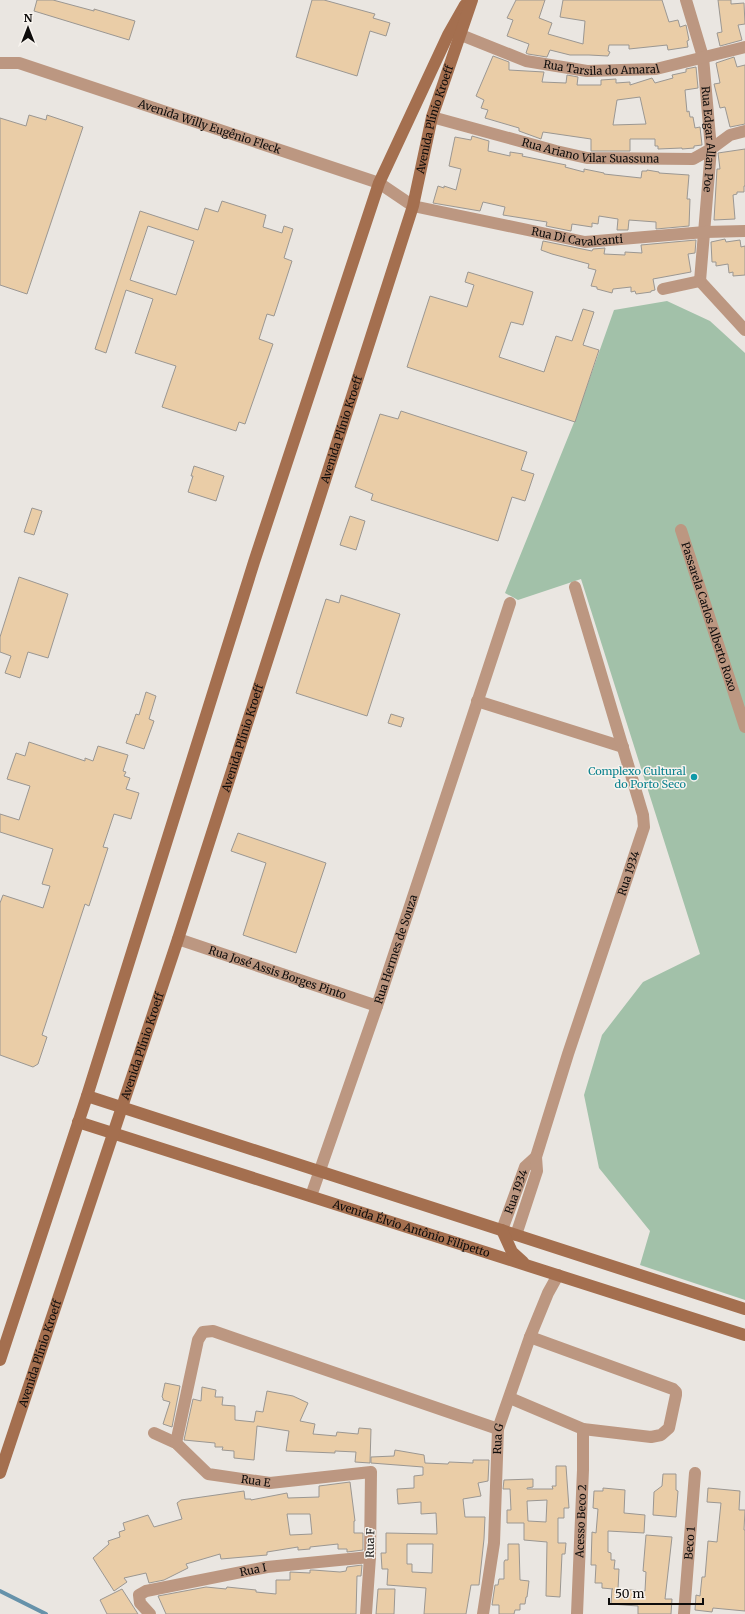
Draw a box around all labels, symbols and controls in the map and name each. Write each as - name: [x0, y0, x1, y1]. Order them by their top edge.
- north arrow: [8, 8, 48, 48]
- text: N: [24, 11, 33, 25]
- street label: Rua Tarsila do Amaral: [542, 57, 662, 78]
- street label: Avenida Plínio Kroeff: [413, 62, 457, 176]
- street label: Rua Edgar Allan Poe: [699, 85, 718, 193]
- street label: Avenida Willy Eugênio Fleck: [136, 96, 283, 157]
- street label: Rua Ariano Vilar Suassuna: [520, 135, 659, 166]
- street label: Rua Di Cavalcanti: [530, 224, 624, 249]
- street label: Avenida Plínio Kroeff: [317, 373, 365, 486]
- street label: Passarela Carlos Alberto Roxo: [678, 540, 740, 694]
- street label: Avenida Plínio Kroeff: [218, 682, 267, 795]
- place label: Complexo Cultural do Porto Seco: [588, 764, 687, 791]
- marker: Complexo Cultural do Porto Seco: [689, 772, 699, 782]
- street label: Rua 1934: [615, 849, 643, 897]
- street label: Rua Hermes de Souza: [371, 893, 420, 1006]
- street label: Rua José Assis Borges Pinto: [207, 943, 349, 1002]
- street label: Avenida Plínio Kroeff: [118, 990, 167, 1103]
- street label: Rua 1934: [502, 1167, 531, 1216]
- street label: Avenida Élvio Antônio Filipetto: [330, 1197, 492, 1260]
- street label: Avenida Plínio Kroeff: [15, 1297, 65, 1410]
- street label: Rua G: [490, 1421, 506, 1455]
- street label: Rua E: [240, 1472, 272, 1490]
- street label: Acesso Beco 2: [572, 1484, 589, 1559]
- street label: Beco 1: [681, 1526, 698, 1560]
- street label: Rua F: [363, 1528, 377, 1558]
- street label: Rua I: [238, 1560, 268, 1579]
- scale bar: [609, 1580, 703, 1606]
- text: 50 m: [615, 1586, 644, 1601]

